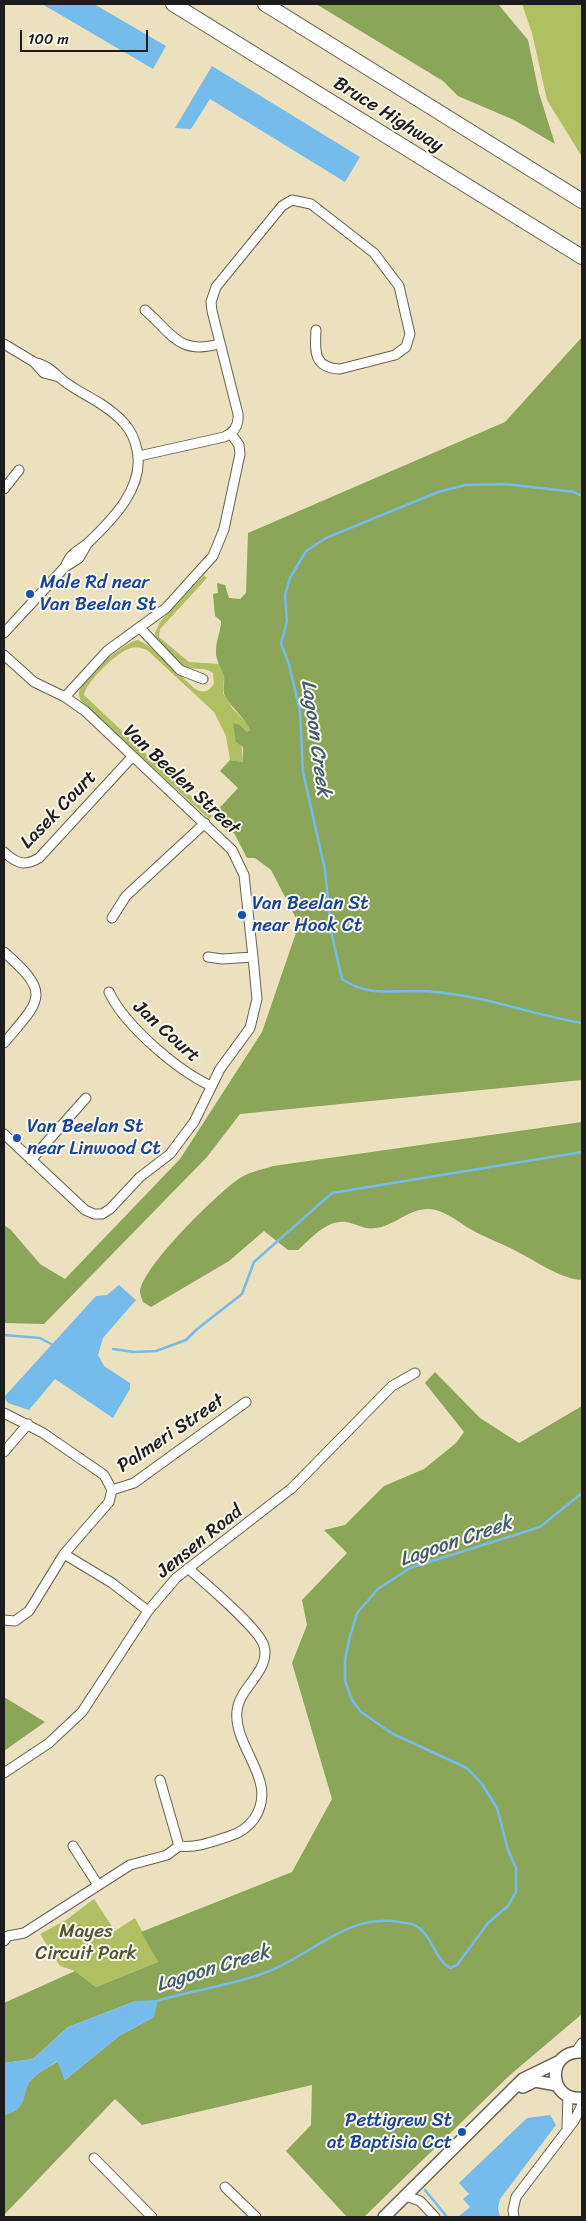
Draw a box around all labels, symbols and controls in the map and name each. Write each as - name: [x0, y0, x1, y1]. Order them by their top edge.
- scale bar: [22, 20, 150, 52]
- text: 100 m: [28, 26, 69, 52]
- street label: Bruce Highway: [329, 72, 447, 158]
- place label: Male Rd near Van Beelan St: [40, 572, 157, 616]
- marker: Male Rd near Van Beelan St: [24, 588, 36, 600]
- water label: Lagoon Creek: [295, 678, 335, 798]
- street label: Van Beelen Street: [118, 720, 244, 840]
- street label: Lasek Court: [16, 766, 102, 854]
- place label: Van Beelan St near Hook Ct: [252, 893, 369, 937]
- marker: Van Beelan St near Hook Ct: [236, 909, 248, 921]
- street label: Jan Court: [128, 996, 204, 1068]
- place label: Van Beelan St near Linwood Ct: [27, 1116, 161, 1160]
- marker: Van Beelan St near Linwood Ct: [11, 1132, 23, 1144]
- street label: Palmeri Street: [113, 1390, 229, 1478]
- street label: Jensen Road: [153, 1501, 247, 1583]
- water label: Lagoon Creek: [397, 1512, 515, 1572]
- park label: Mayes Circuit Park: [35, 1921, 137, 1965]
- water label: Lagoon Creek: [153, 1940, 273, 1998]
- place label: Pettigrew St at Baptisia Cct: [327, 2110, 452, 2154]
- marker: Pettigrew St at Baptisia Cct: [456, 2126, 468, 2138]

